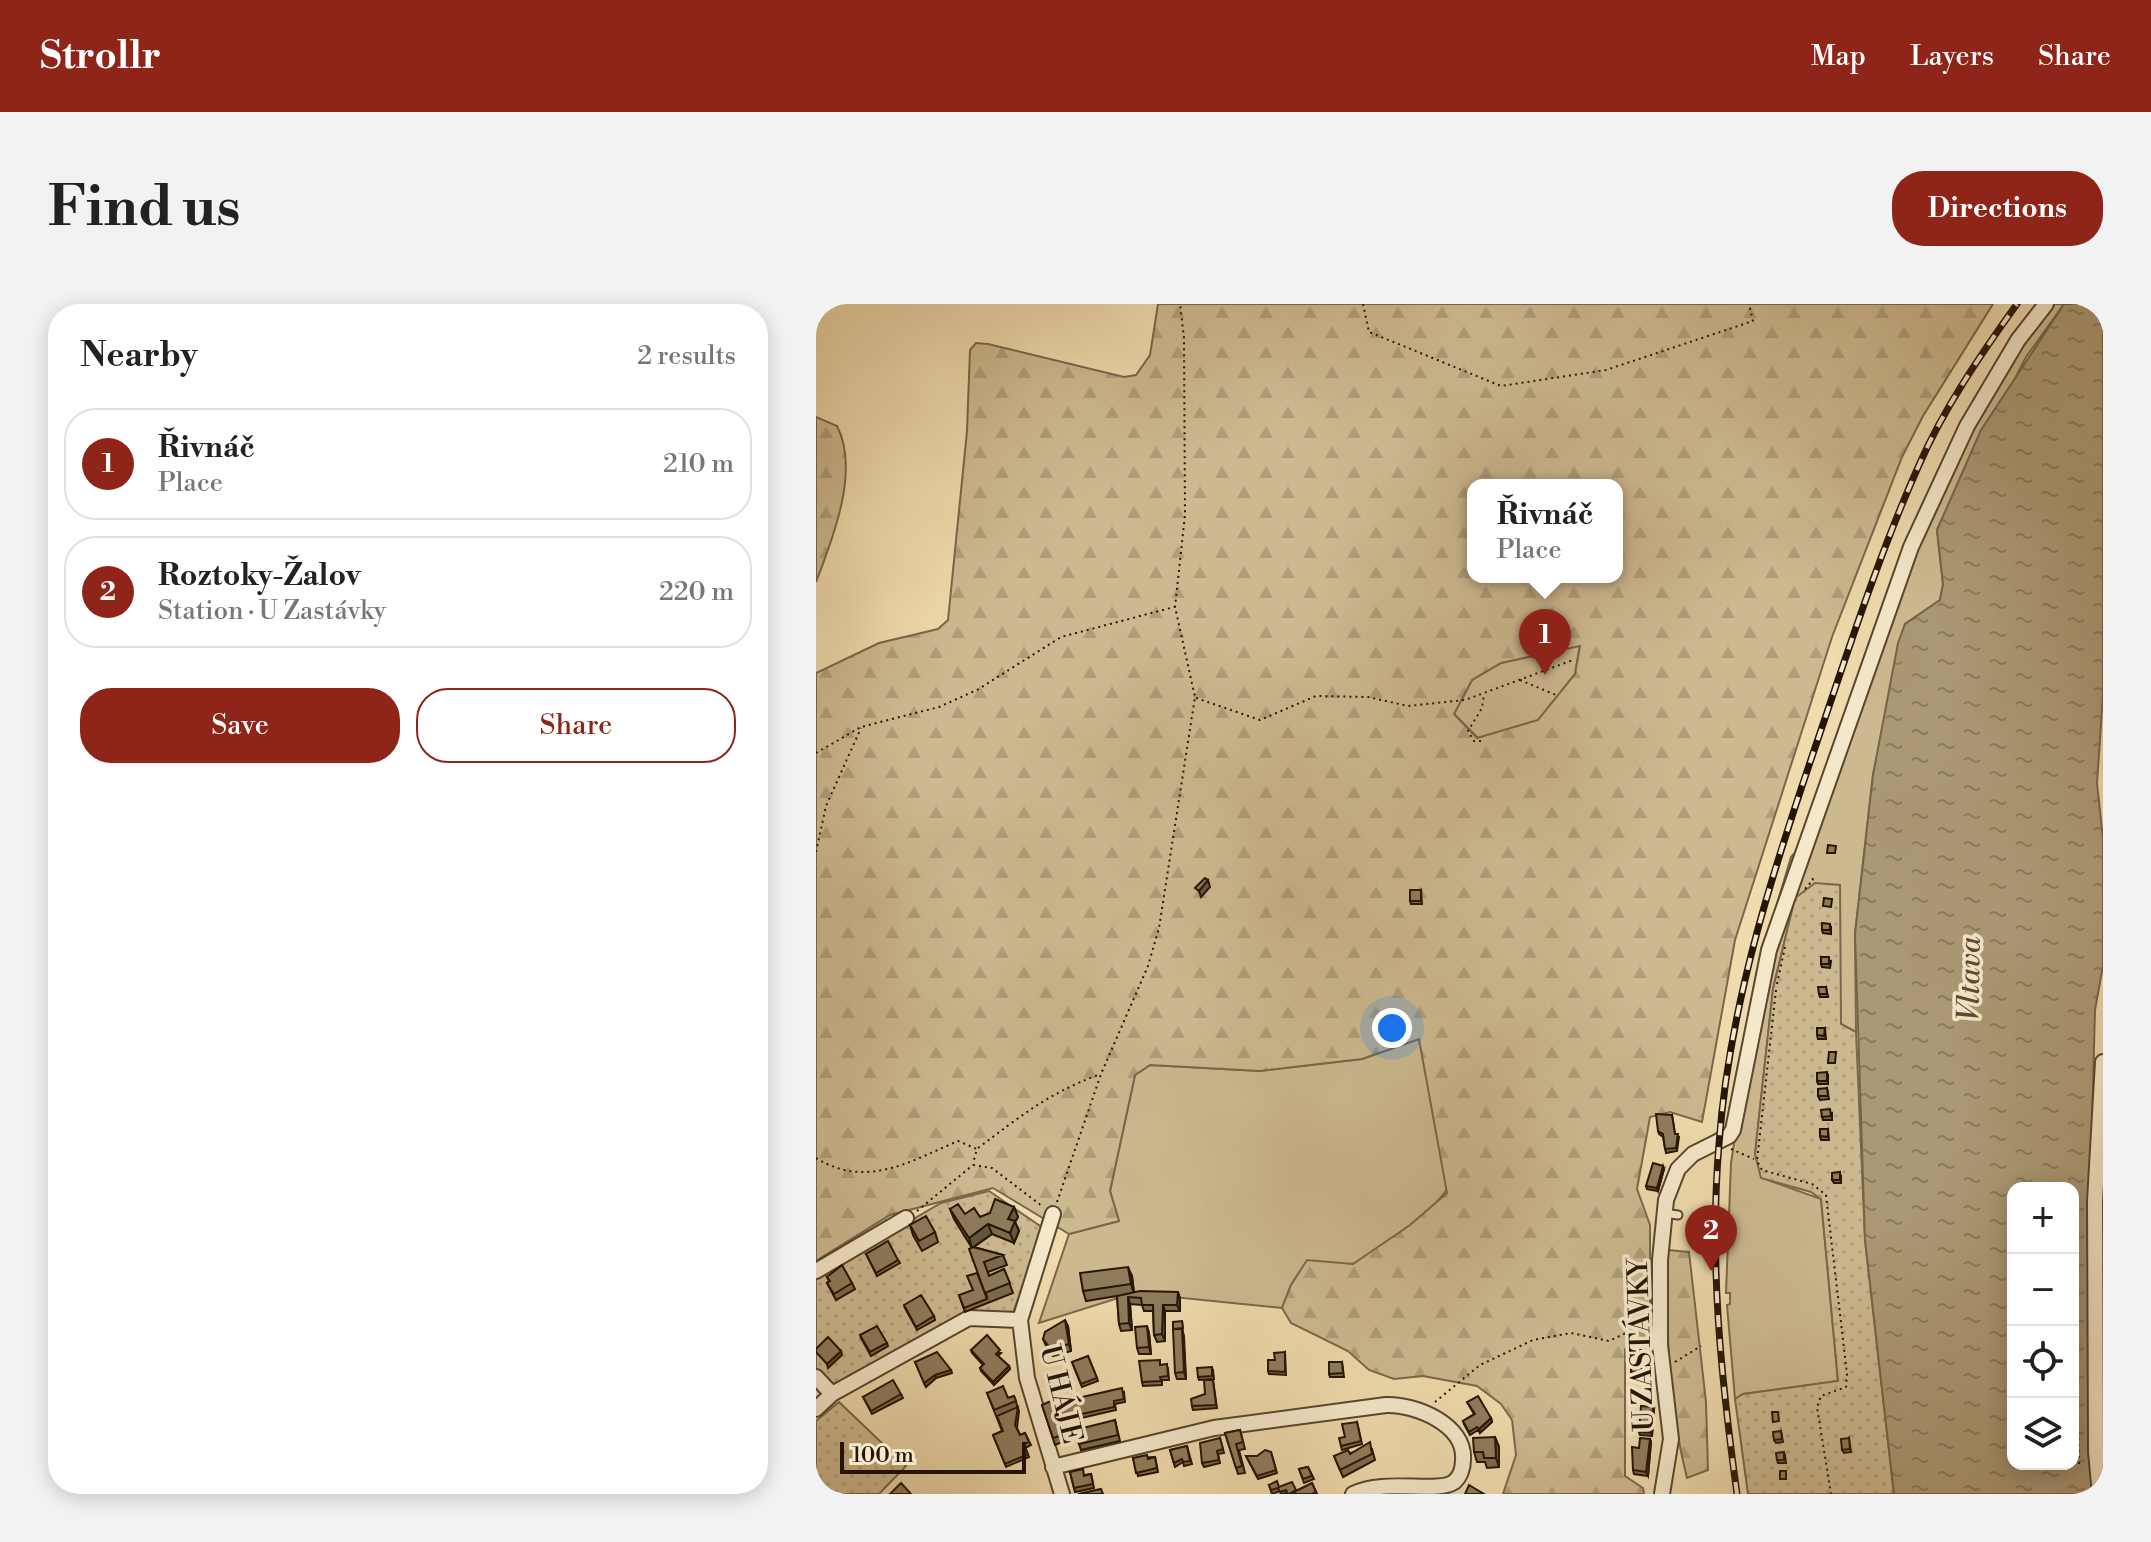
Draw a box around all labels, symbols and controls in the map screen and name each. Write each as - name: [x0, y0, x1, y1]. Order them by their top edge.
- text: Strollr: [40, 33, 161, 80]
- text: Map: [1811, 39, 1866, 74]
- text: Layers: [1910, 39, 1994, 74]
- text: Share: [2038, 39, 2111, 74]
- button: Directions: [1892, 171, 2103, 246]
- text: Find us: [48, 173, 241, 243]
- text: Nearby: [80, 335, 198, 377]
- text: 2 results: [637, 340, 736, 372]
- text: Řivnáč: [158, 429, 255, 467]
- text: 1: [102, 448, 114, 480]
- text: 210 m: [663, 448, 734, 480]
- text: Place: [158, 467, 223, 499]
- popup: [1467, 479, 1623, 583]
- text: Řivnáč: [1497, 496, 1593, 534]
- text: Place: [1497, 534, 1562, 566]
- text: Roztoky-Žalov: [158, 557, 360, 595]
- text: 2: [100, 576, 116, 608]
- text: 220 m: [659, 576, 734, 608]
- text: Station · U Zastávky: [158, 595, 386, 627]
- pin: 1: [1519, 609, 1571, 675]
- button: Save: [80, 688, 400, 763]
- button: Share: [416, 688, 736, 763]
- water label: Vltava: [1950, 936, 1990, 1022]
- your location: [1372, 1008, 1412, 1048]
- map controls: [2007, 1182, 2079, 1470]
- button: +: [2007, 1182, 2079, 1254]
- pin: 2: [1685, 1205, 1737, 1271]
- button: −: [2007, 1254, 2079, 1326]
- street label: U ZASTÁVKY: [1619, 1256, 1662, 1432]
- button: locate: [2007, 1326, 2079, 1398]
- street label: U HÁJE: [1031, 1341, 1092, 1447]
- button: layers: [2007, 1398, 2079, 1470]
- scale bar: [840, 1438, 1026, 1474]
- text: 100 m: [852, 1442, 914, 1469]

